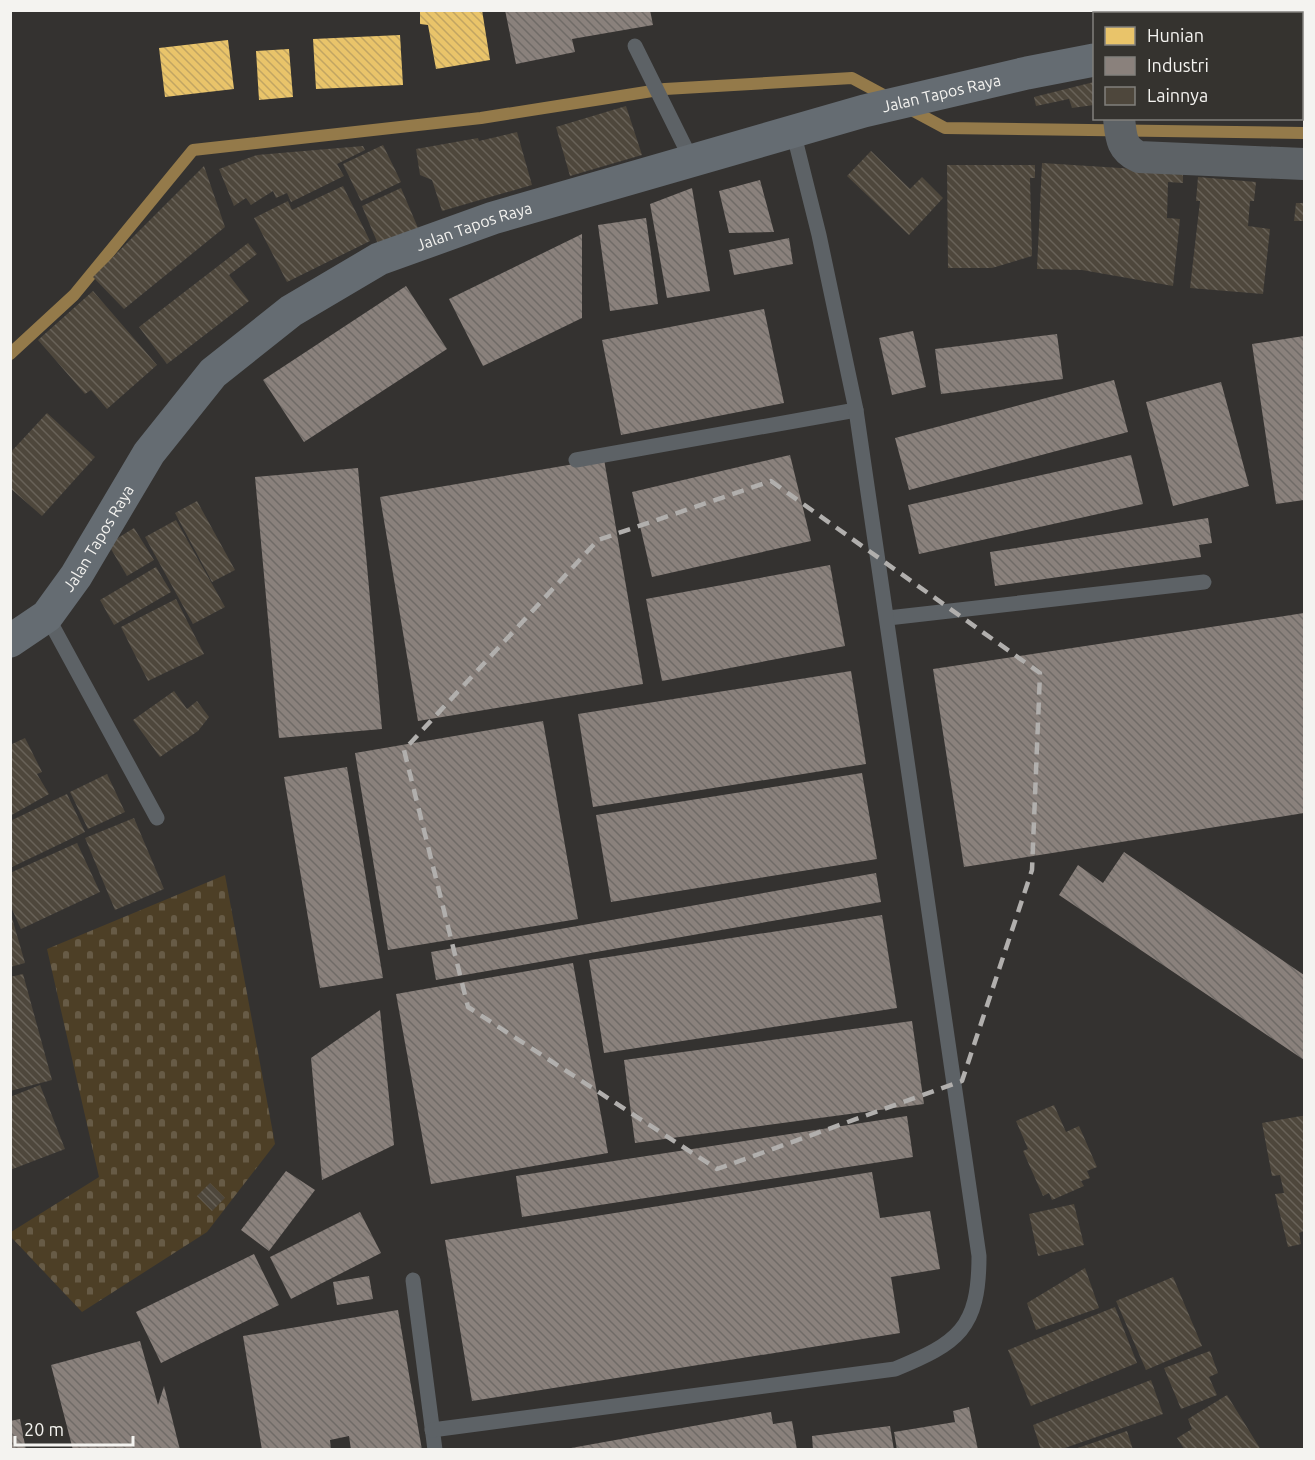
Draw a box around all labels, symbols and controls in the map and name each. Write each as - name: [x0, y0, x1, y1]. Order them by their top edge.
- legend: [1093, 12, 1303, 120]
- text: Hunian: [1147, 25, 1204, 45]
- text: Industri: [1147, 55, 1209, 75]
- street label: Jalan Tapos Raya: [880, 70, 1002, 116]
- text: Lainnya: [1147, 85, 1208, 105]
- street label: Jalan Tapos Raya: [414, 198, 534, 254]
- street label: Jalan Tapos Raya: [59, 481, 137, 595]
- scale bar: [15, 1409, 134, 1447]
- text: 20 m: [24, 1419, 64, 1439]

